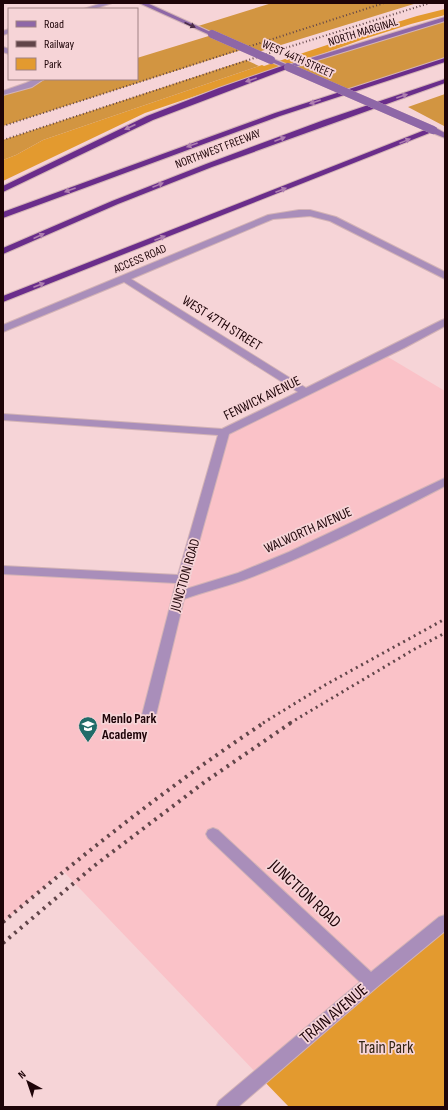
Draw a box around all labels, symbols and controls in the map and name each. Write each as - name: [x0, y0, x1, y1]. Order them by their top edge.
- legend: [8, 8, 138, 80]
- street label: NORTH MARGINAL: [326, 14, 400, 50]
- text: Road: [44, 17, 64, 32]
- one-way arrow: [185, 22, 196, 28]
- street label: WEST 44TH STREET: [260, 36, 336, 82]
- text: Railway: [44, 37, 75, 52]
- text: Park: [44, 57, 62, 72]
- one-way arrow: [244, 77, 256, 83]
- one-way arrow: [397, 92, 409, 98]
- one-way arrow: [308, 99, 320, 105]
- one-way arrow: [123, 125, 135, 131]
- street label: NORTHWEST FREEWAY: [173, 126, 263, 172]
- one-way arrow: [274, 135, 286, 141]
- one-way arrow: [400, 138, 412, 144]
- one-way arrow: [186, 143, 198, 149]
- one-way arrow: [153, 182, 165, 188]
- one-way arrow: [276, 187, 287, 193]
- one-way arrow: [64, 188, 76, 194]
- one-way arrow: [33, 233, 44, 239]
- one-way arrow: [155, 234, 167, 240]
- street label: ACCESS ROAD: [110, 241, 169, 277]
- one-way arrow: [34, 282, 46, 288]
- street label: WEST 47TH STREET: [179, 292, 265, 354]
- street label: FENWICK AVENUE: [221, 372, 303, 424]
- street label: WALWORTH AVENUE: [262, 503, 355, 557]
- street label: JUNCTION ROAD: [166, 537, 203, 614]
- place label: Menlo Park Academy: [101, 710, 156, 743]
- school or university icon: Menlo Park Academy: [77, 715, 99, 743]
- street label: JUNCTION ROAD: [264, 855, 345, 932]
- street label: TRAIN AVENUE: [296, 980, 372, 1048]
- park label: Train Park: [359, 1038, 414, 1058]
- north arrow: [8, 1062, 48, 1102]
- text: N: [15, 1068, 28, 1082]

